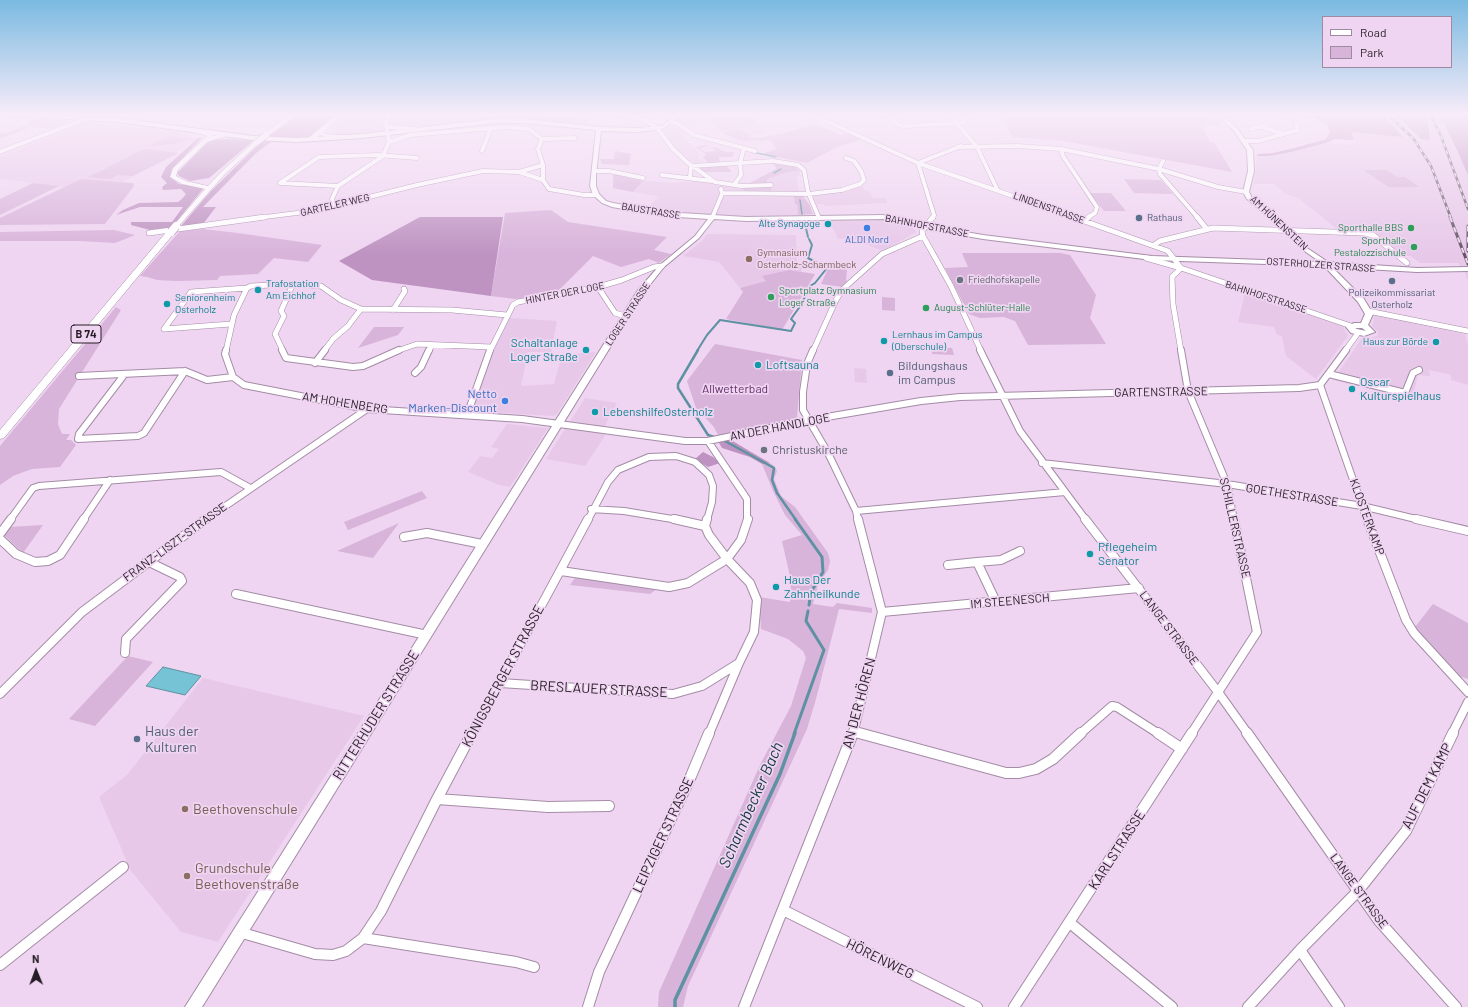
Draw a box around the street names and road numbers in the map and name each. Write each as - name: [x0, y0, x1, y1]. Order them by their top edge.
- street label: LINDENSTRASSE: [1012, 190, 1086, 226]
- street label: GARTELER WEG: [299, 191, 371, 219]
- street label: AM HÜNENSTEIN: [1248, 193, 1310, 253]
- street label: BAUSTRASSE: [621, 200, 681, 222]
- street label: BAHNHOFSTRASSE: [884, 212, 970, 240]
- street label: OSTERHOLZER STRASSE: [1266, 255, 1376, 275]
- street label: BAHNHOFSTRASSE: [1224, 278, 1308, 316]
- street label: HINTER DER LOGE: [525, 279, 605, 307]
- street label: LOGER STRASSE: [603, 280, 653, 348]
- road number: B 74: [71, 325, 101, 343]
- street label: GARTENSTRASSE: [1114, 384, 1208, 400]
- street label: AM HOHENBERG: [301, 389, 389, 417]
- street label: AN DER HANDLOGE: [729, 410, 831, 444]
- street label: SCHILLERSTRASSE: [1216, 476, 1254, 580]
- street label: KLOSTERKAMP: [1346, 477, 1388, 557]
- street label: GOETHESTRASSE: [1245, 481, 1339, 509]
- street label: FRANZ-LISZT-STRASSE: [120, 499, 230, 585]
- street label: LANGE STRASSE: [1136, 588, 1202, 668]
- street label: IM STEENESCH: [970, 590, 1050, 612]
- street label: KÖNIGSBERGER STRASSE: [458, 602, 548, 750]
- street label: RITTERHUDER STRASSE: [329, 647, 423, 783]
- street label: AN DER HÖREN: [839, 656, 879, 750]
- street label: BRESLAUER STRASSE: [530, 677, 668, 701]
- street label: AUF DEM KAMP: [1398, 740, 1456, 832]
- street label: LEIPZIGER STRASSE: [629, 774, 697, 896]
- street label: KARLSTRASSE: [1085, 807, 1149, 893]
- street label: LANGE STRASSE: [1327, 851, 1391, 931]
- street label: HÖRENWEG: [843, 935, 917, 983]

